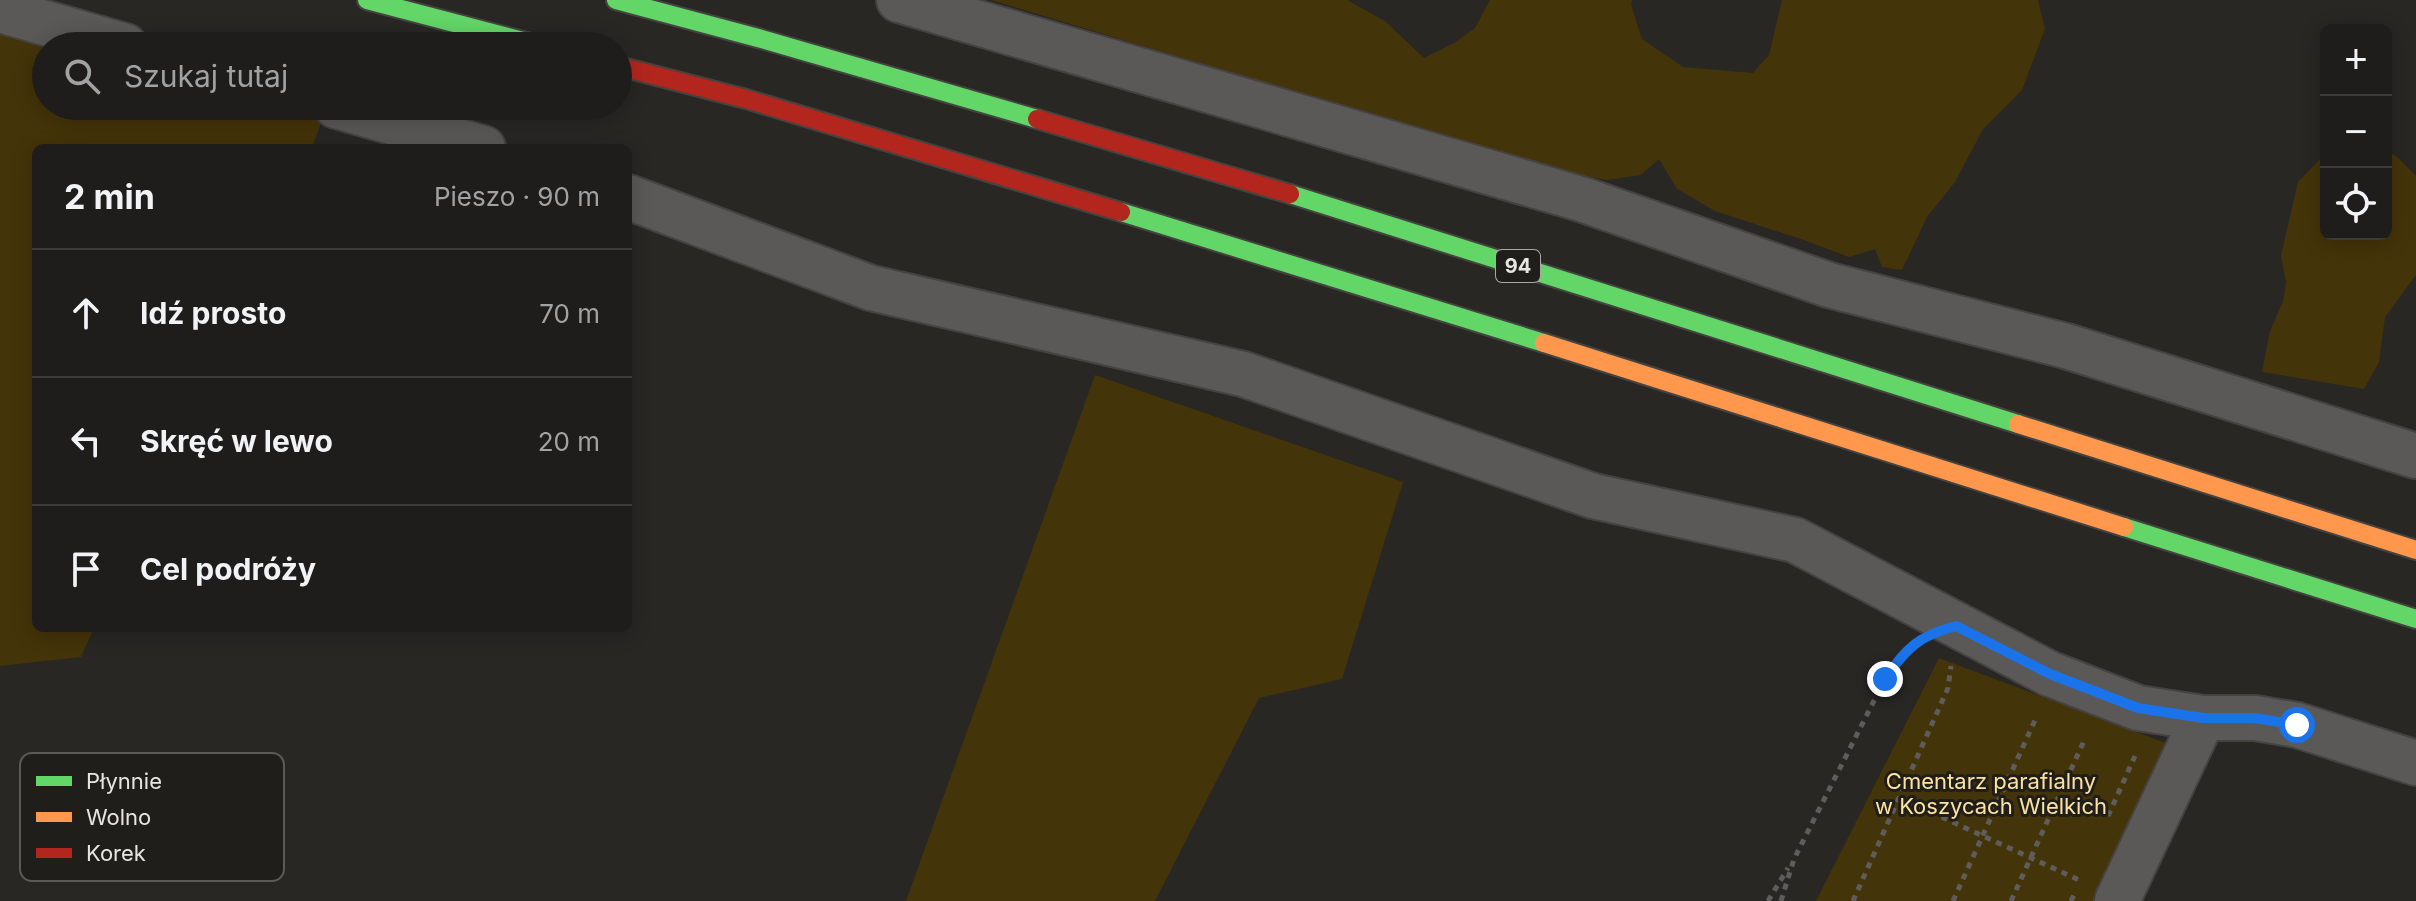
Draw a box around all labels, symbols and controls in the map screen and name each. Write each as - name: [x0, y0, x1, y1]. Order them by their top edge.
- map controls: [2320, 24, 2392, 240]
- button: +: [2320, 24, 2392, 96]
- search box: [32, 32, 632, 120]
- icon: search: [60, 54, 104, 98]
- text: Szukaj tutaj: [124, 58, 288, 94]
- button: −: [2320, 96, 2392, 168]
- button: locate: [2320, 168, 2392, 240]
- text: 2 min: [64, 176, 155, 217]
- text: Pieszo · 90 m: [434, 181, 600, 212]
- road number: 94: [1496, 250, 1540, 282]
- icon: ahead: [64, 291, 108, 335]
- text: Idź prosto: [140, 295, 286, 331]
- text: 70 m: [539, 298, 600, 329]
- icon: left: [64, 419, 108, 463]
- text: Skręć w lewo: [140, 423, 333, 459]
- text: 20 m: [538, 426, 600, 457]
- icon: arrive: [64, 547, 108, 591]
- text: Cel podróży: [140, 551, 316, 587]
- route end: [1867, 661, 1903, 697]
- route start: [2279, 707, 2315, 743]
- legend: [20, 753, 284, 881]
- text: Płynnie: [86, 768, 162, 794]
- park label: Cmentarz parafialny w Koszycach Wielkich: [1875, 768, 2107, 819]
- text: Wolno: [86, 804, 151, 830]
- text: Korek: [86, 840, 146, 866]

